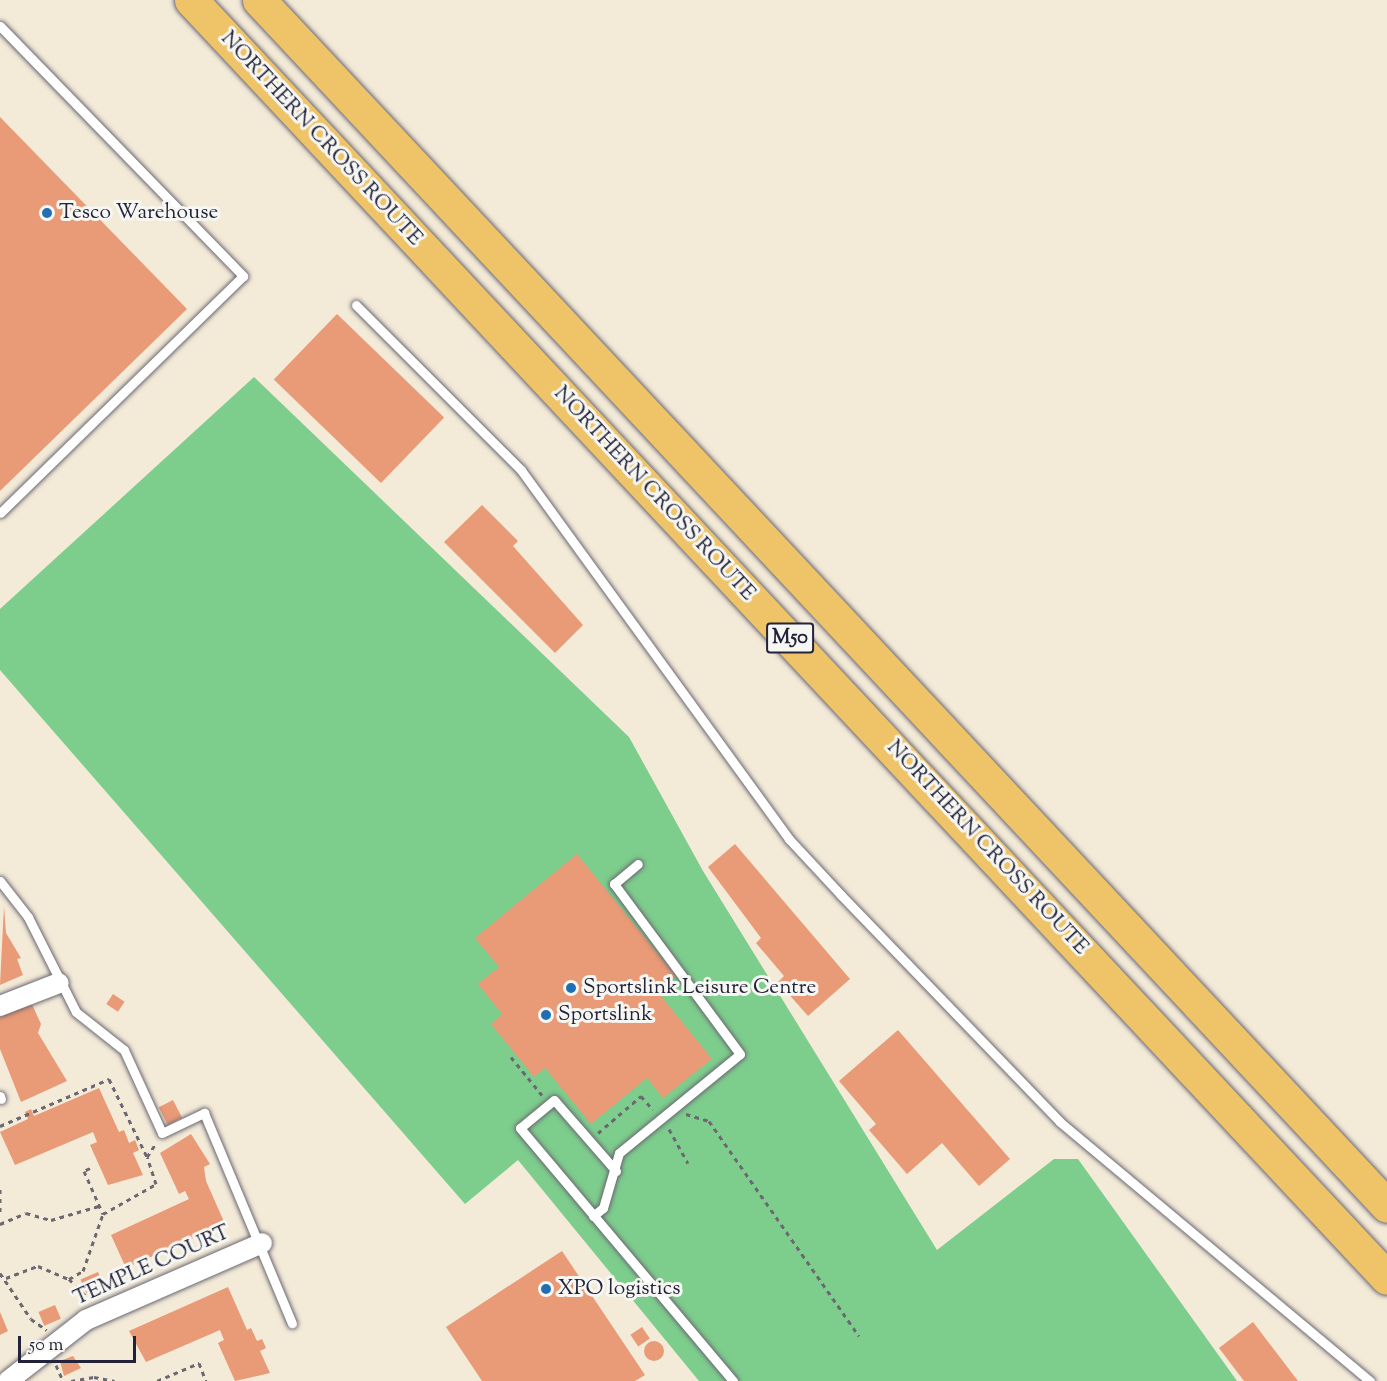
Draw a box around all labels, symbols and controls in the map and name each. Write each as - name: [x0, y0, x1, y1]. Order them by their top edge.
- street label: NORTHERN CROSS ROUTE: [215, 27, 427, 251]
- place label: Tesco Warehouse: [59, 200, 218, 226]
- marker: Tesco Warehouse: [40, 206, 54, 220]
- street label: NORTHERN CROSS ROUTE: [548, 382, 760, 606]
- road number: M50: [766, 621, 814, 655]
- street label: NORTHERN CROSS ROUTE: [881, 736, 1093, 960]
- place label: Sportslink Leisure Centre: [583, 975, 816, 1001]
- marker: Sportslink Leisure Centre: [564, 981, 578, 995]
- place label: Sportslink: [558, 1002, 653, 1028]
- marker: Sportslink: [539, 1008, 553, 1022]
- street label: TEMPLE COURT: [70, 1220, 234, 1312]
- place label: XPO logistics: [558, 1276, 680, 1302]
- marker: XPO logistics: [539, 1282, 553, 1296]
- scale bar: [21, 1324, 140, 1362]
- text: 50 m: [29, 1333, 63, 1359]

